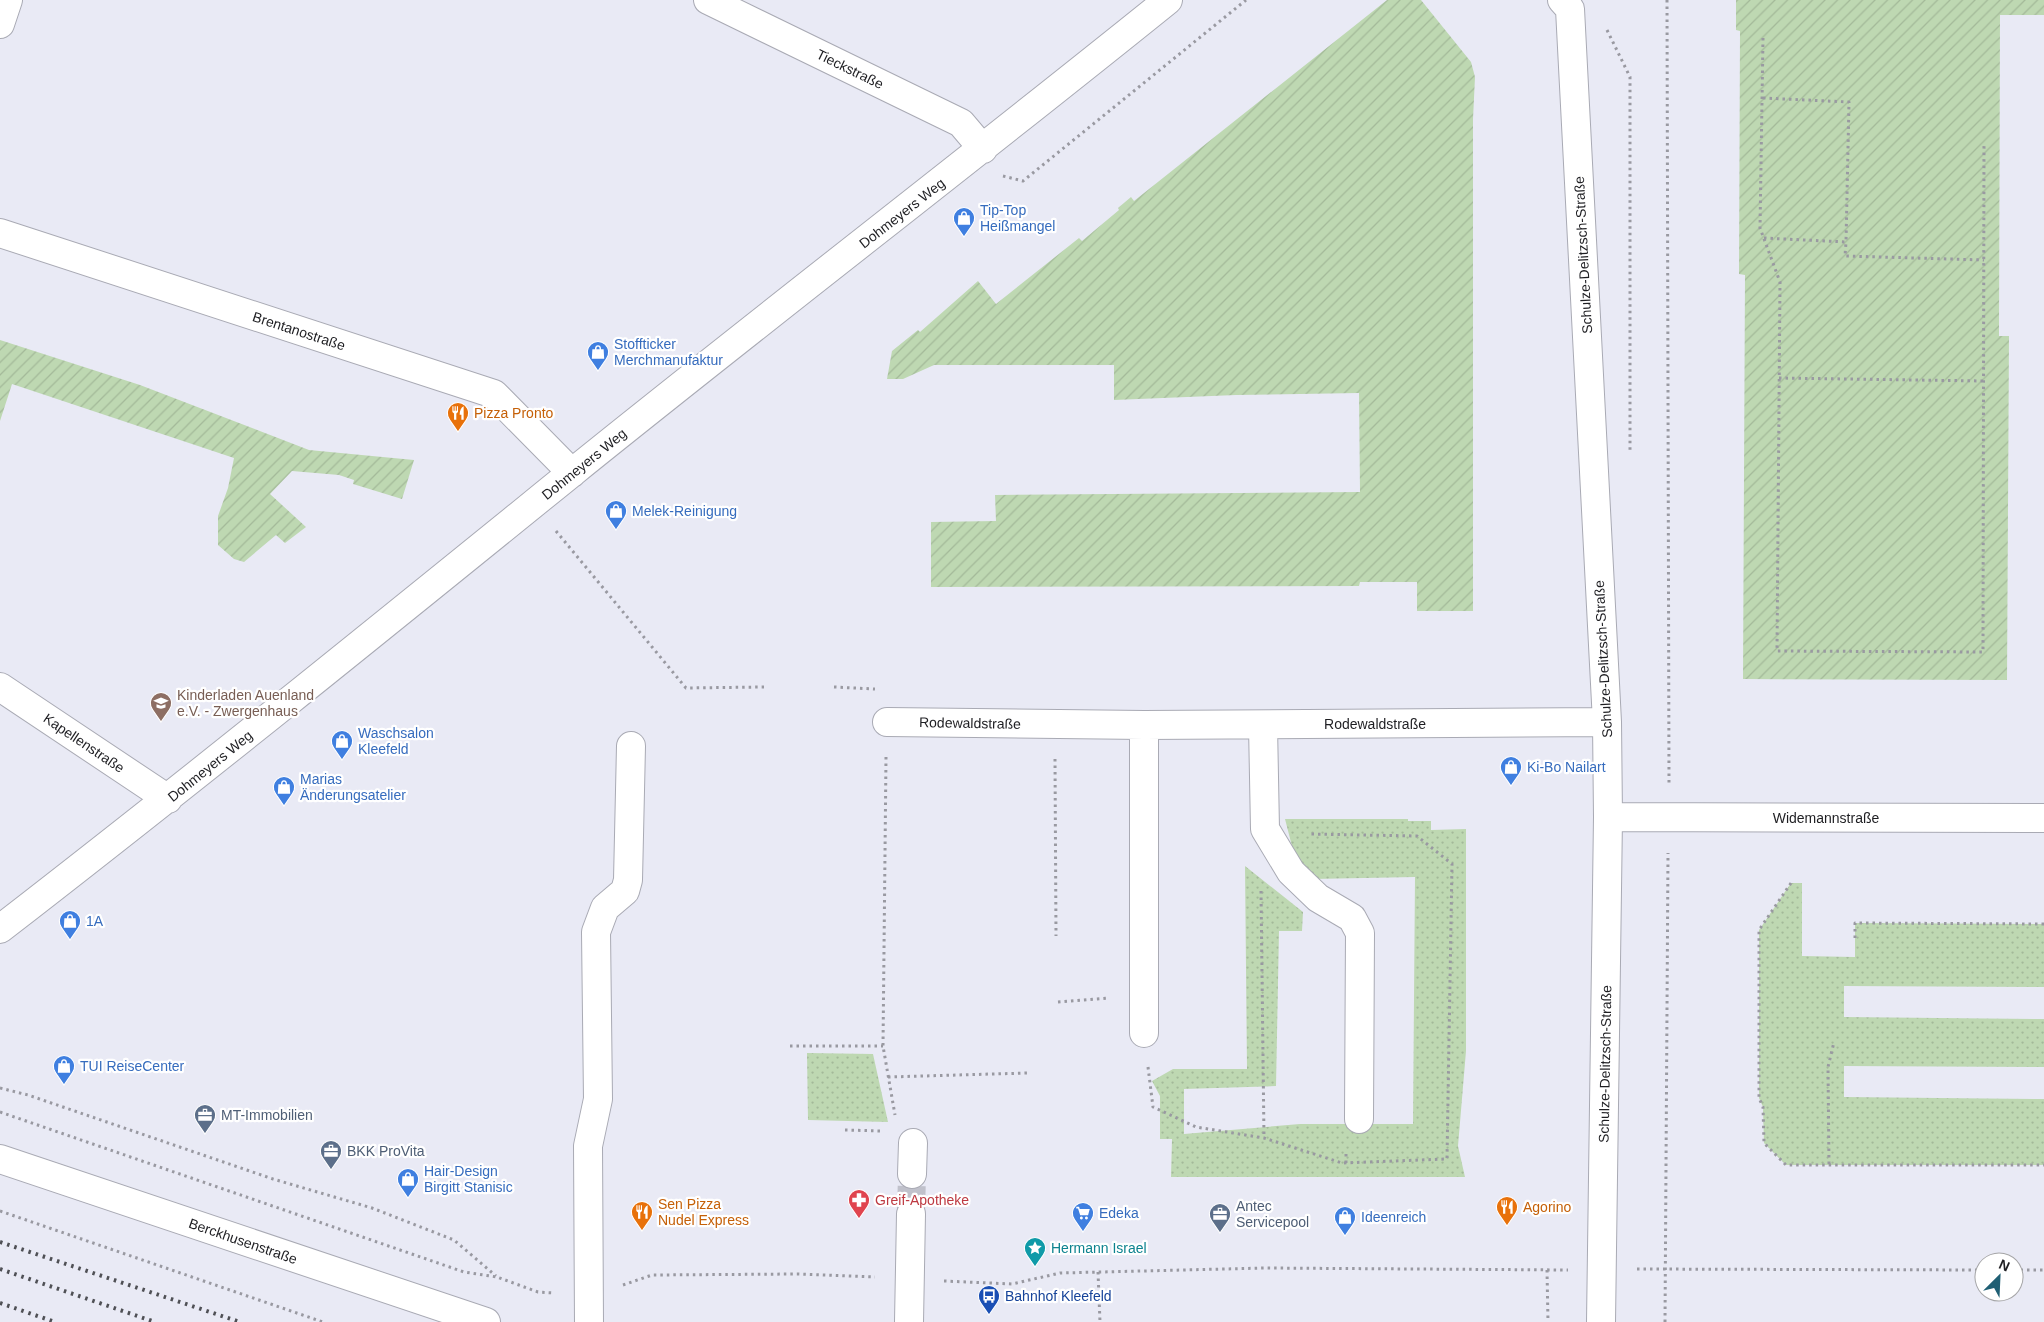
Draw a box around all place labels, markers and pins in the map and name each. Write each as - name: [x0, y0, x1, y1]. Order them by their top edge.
- place label: Tip-Top Heißmangel: [980, 202, 1055, 234]
- shop icon: Tip-Top Heißmangel: [952, 206, 976, 237]
- place label: Stoffticker Merchmanufaktur: [614, 336, 723, 368]
- shop icon: Stoffticker Merchmanufaktur: [586, 340, 610, 371]
- restaurant icon: Pizza Pronto: [446, 401, 470, 432]
- place label: Pizza Pronto: [474, 405, 554, 421]
- shop icon: Melek-Reinigung: [604, 499, 628, 530]
- place label: Melek-Reinigung: [632, 503, 737, 519]
- place label: Kinderladen Auenland e.V. - Zwergenhaus: [177, 687, 314, 719]
- school or university icon: Kinderladen Auenland e.V. - Zwergenhaus: [149, 691, 173, 722]
- place label: Waschsalon Kleefeld: [358, 725, 434, 757]
- shop icon: Waschsalon Kleefeld: [330, 729, 354, 760]
- shop icon: Ki-Bo Nailart: [1499, 755, 1523, 786]
- place label: Ki-Bo Nailart: [1527, 759, 1606, 775]
- place label: Marias Änderungsatelier: [300, 771, 406, 803]
- shop icon: Marias Änderungsatelier: [272, 775, 296, 806]
- shop icon: 1A: [58, 909, 82, 940]
- place label: 1A: [86, 913, 104, 929]
- shop icon: TUI ReiseCenter: [52, 1054, 76, 1085]
- place label: TUI ReiseCenter: [80, 1058, 185, 1074]
- office icon: MT-Immobilien: [193, 1103, 217, 1134]
- place label: MT-Immobilien: [221, 1107, 313, 1123]
- office icon: BKK ProVita: [319, 1139, 343, 1170]
- place label: BKK ProVita: [347, 1143, 425, 1159]
- place label: Hair-Design Birgitt Stanisic: [424, 1163, 513, 1195]
- shop icon: Hair-Design Birgitt Stanisic: [396, 1167, 420, 1198]
- pharmacy icon: Greif-Apotheke: [847, 1188, 871, 1219]
- place label: Greif-Apotheke: [875, 1192, 969, 1208]
- restaurant icon: Agorino: [1495, 1195, 1519, 1226]
- place label: Sen Pizza Nudel Express: [658, 1196, 749, 1228]
- place label: Antec Servicepool: [1236, 1198, 1309, 1230]
- place label: Agorino: [1523, 1199, 1571, 1215]
- restaurant icon: Sen Pizza Nudel Express: [630, 1200, 654, 1231]
- supermarket icon: Edeka: [1071, 1201, 1095, 1232]
- office icon: Antec Servicepool: [1208, 1202, 1232, 1233]
- place label: Edeka: [1099, 1205, 1139, 1221]
- shop icon: Ideenreich: [1333, 1205, 1357, 1236]
- place label: Ideenreich: [1361, 1209, 1426, 1225]
- place icon: Hermann Israel: [1023, 1236, 1047, 1267]
- place label: Hermann Israel: [1051, 1240, 1147, 1256]
- bus stop icon: Bahnhof Kleefeld: [977, 1284, 1001, 1315]
- place label: Bahnhof Kleefeld: [1005, 1288, 1112, 1304]

